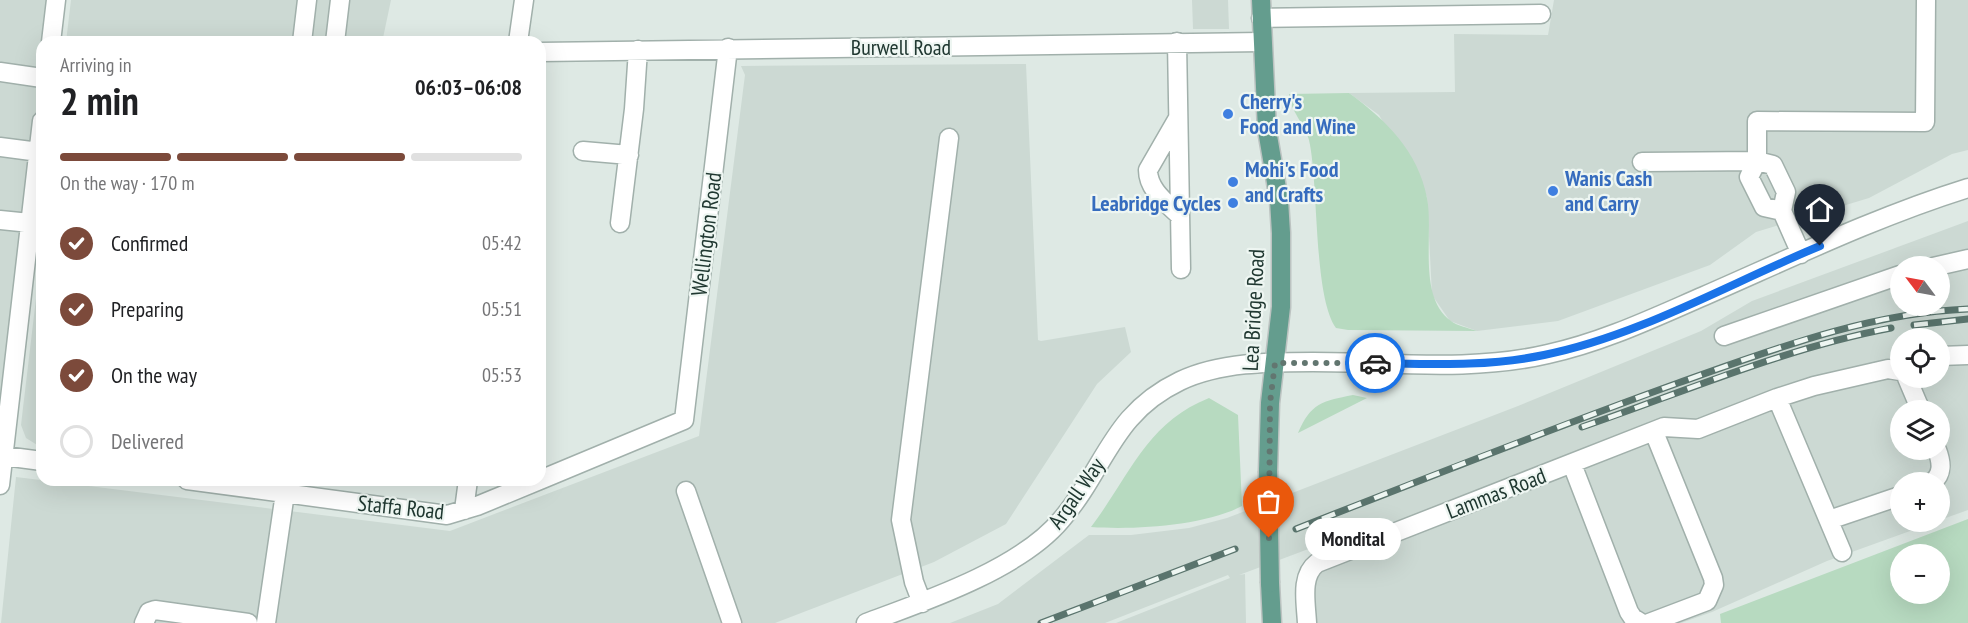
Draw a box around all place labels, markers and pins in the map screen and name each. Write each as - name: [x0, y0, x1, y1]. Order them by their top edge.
- place label: Cherry's Food and Wine: [1240, 87, 1356, 140]
- marker: Cherry's Food and Wine: [1221, 107, 1235, 121]
- place label: Mohi's Food and Crafts: [1245, 155, 1339, 208]
- place label: Wanis Cash and Carry: [1564, 164, 1652, 217]
- marker: Mohi's Food and Crafts: [1226, 175, 1240, 189]
- marker: Wanis Cash and Carry: [1546, 184, 1560, 198]
- pin: [1794, 184, 1845, 246]
- place label: Leabridge Cycles: [1092, 189, 1221, 217]
- marker: Leabridge Cycles: [1226, 196, 1240, 210]
- pin: [1243, 476, 1294, 538]
- callout: Mondital: [1305, 517, 1401, 559]

